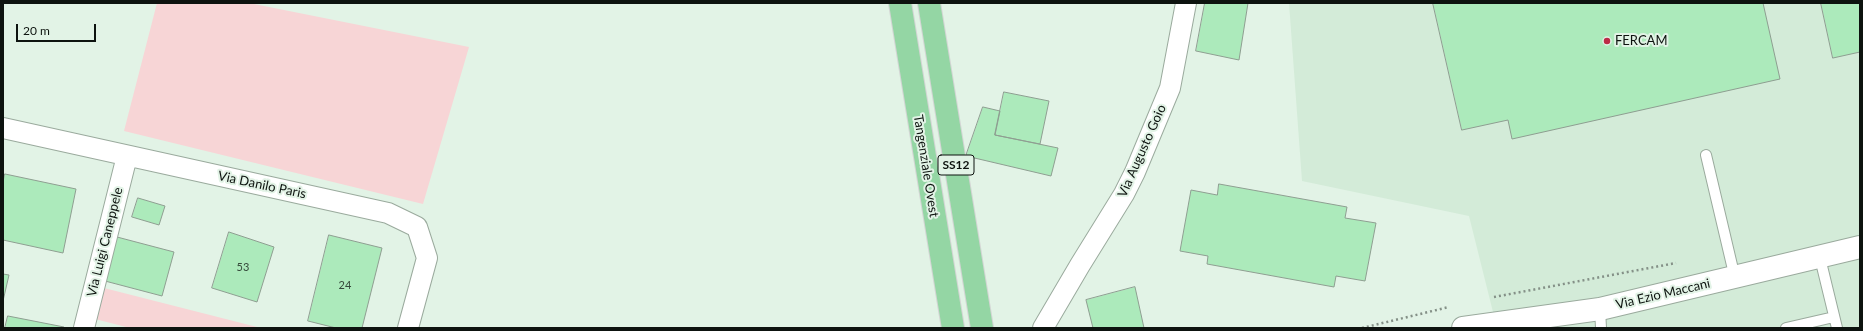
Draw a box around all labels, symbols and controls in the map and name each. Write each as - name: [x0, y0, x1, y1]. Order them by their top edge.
- scale bar: [18, 16, 98, 42]
- text: 20 m: [23, 23, 50, 38]
- place label: FERCAM: [1615, 33, 1667, 49]
- marker: FERCAM: [1602, 36, 1612, 46]
- street label: Via Augusto Goio: [1115, 102, 1169, 200]
- street label: Tangenziale Ovest: [910, 114, 942, 218]
- road number: SS12: [938, 155, 974, 175]
- street label: Via Danilo Paris: [217, 168, 307, 202]
- street label: Via Luigi Caneppele: [84, 186, 126, 298]
- house number: 53: [237, 260, 249, 274]
- street label: Via Ezio Maccani: [1614, 276, 1712, 312]
- house number: 24: [339, 278, 351, 292]

